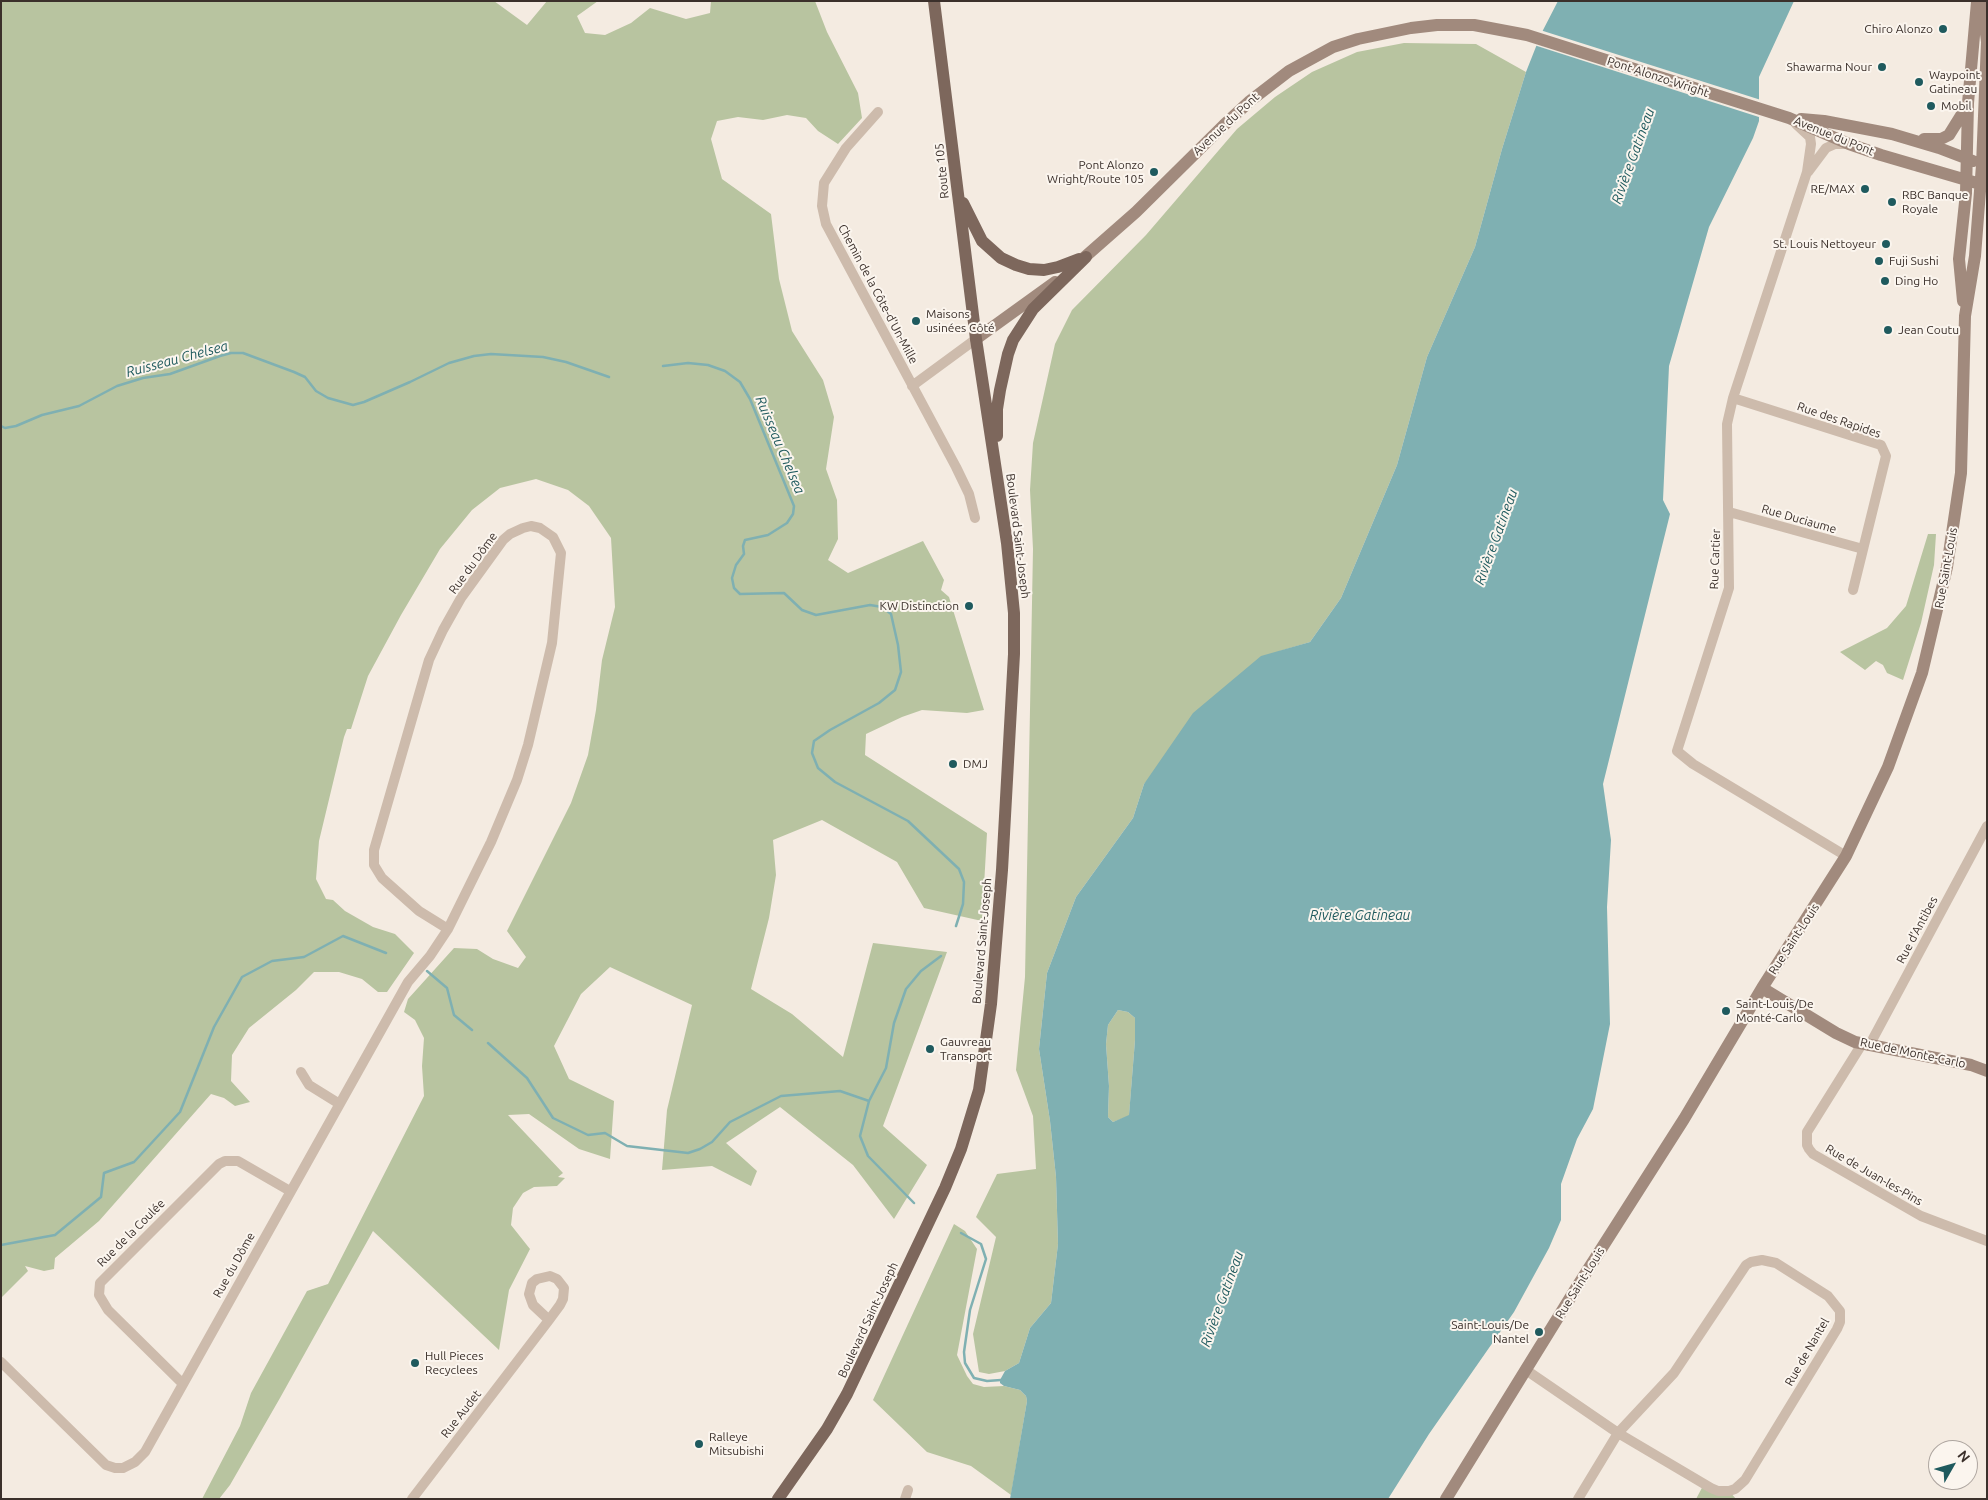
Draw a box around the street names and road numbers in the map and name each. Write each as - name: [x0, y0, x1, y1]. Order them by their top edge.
- street label: Pont Alonzo-Wright: [1605, 54, 1711, 100]
- street label: Avenue du Pont: [1190, 90, 1262, 158]
- street label: Avenue du Pont: [1792, 113, 1876, 159]
- street label: Route 105: [932, 143, 952, 199]
- street label: Chemin de la Côte-d'Un-Mille: [835, 222, 921, 366]
- street label: Rue des Rapides: [1795, 399, 1883, 441]
- street label: Boulevard Saint-Joseph: [1003, 473, 1033, 599]
- street label: Rue Duciaume: [1760, 501, 1838, 537]
- street label: Rue Saint-Louis: [1932, 526, 1960, 610]
- street label: Rue Cartier: [1707, 528, 1723, 590]
- street label: Rue du Dôme: [446, 529, 500, 597]
- street label: Boulevard Saint-Joseph: [969, 878, 995, 1004]
- street label: Rue d'Antibes: [1893, 894, 1941, 966]
- street label: Rue Saint-Louis: [1766, 901, 1822, 977]
- street label: Rue de Monte-Carlo: [1859, 1035, 1967, 1071]
- street label: Rue de Juan-les-Pins: [1823, 1141, 1925, 1209]
- street label: Rue de la Coulée: [94, 1196, 168, 1270]
- street label: Rue du Dôme: [210, 1230, 258, 1300]
- street label: Rue Saint-Louis: [1552, 1244, 1608, 1322]
- street label: Boulevard Saint-Joseph: [835, 1260, 901, 1380]
- street label: Rue de Nantel: [1782, 1315, 1832, 1389]
- street label: Rue Audet: [438, 1387, 484, 1441]

